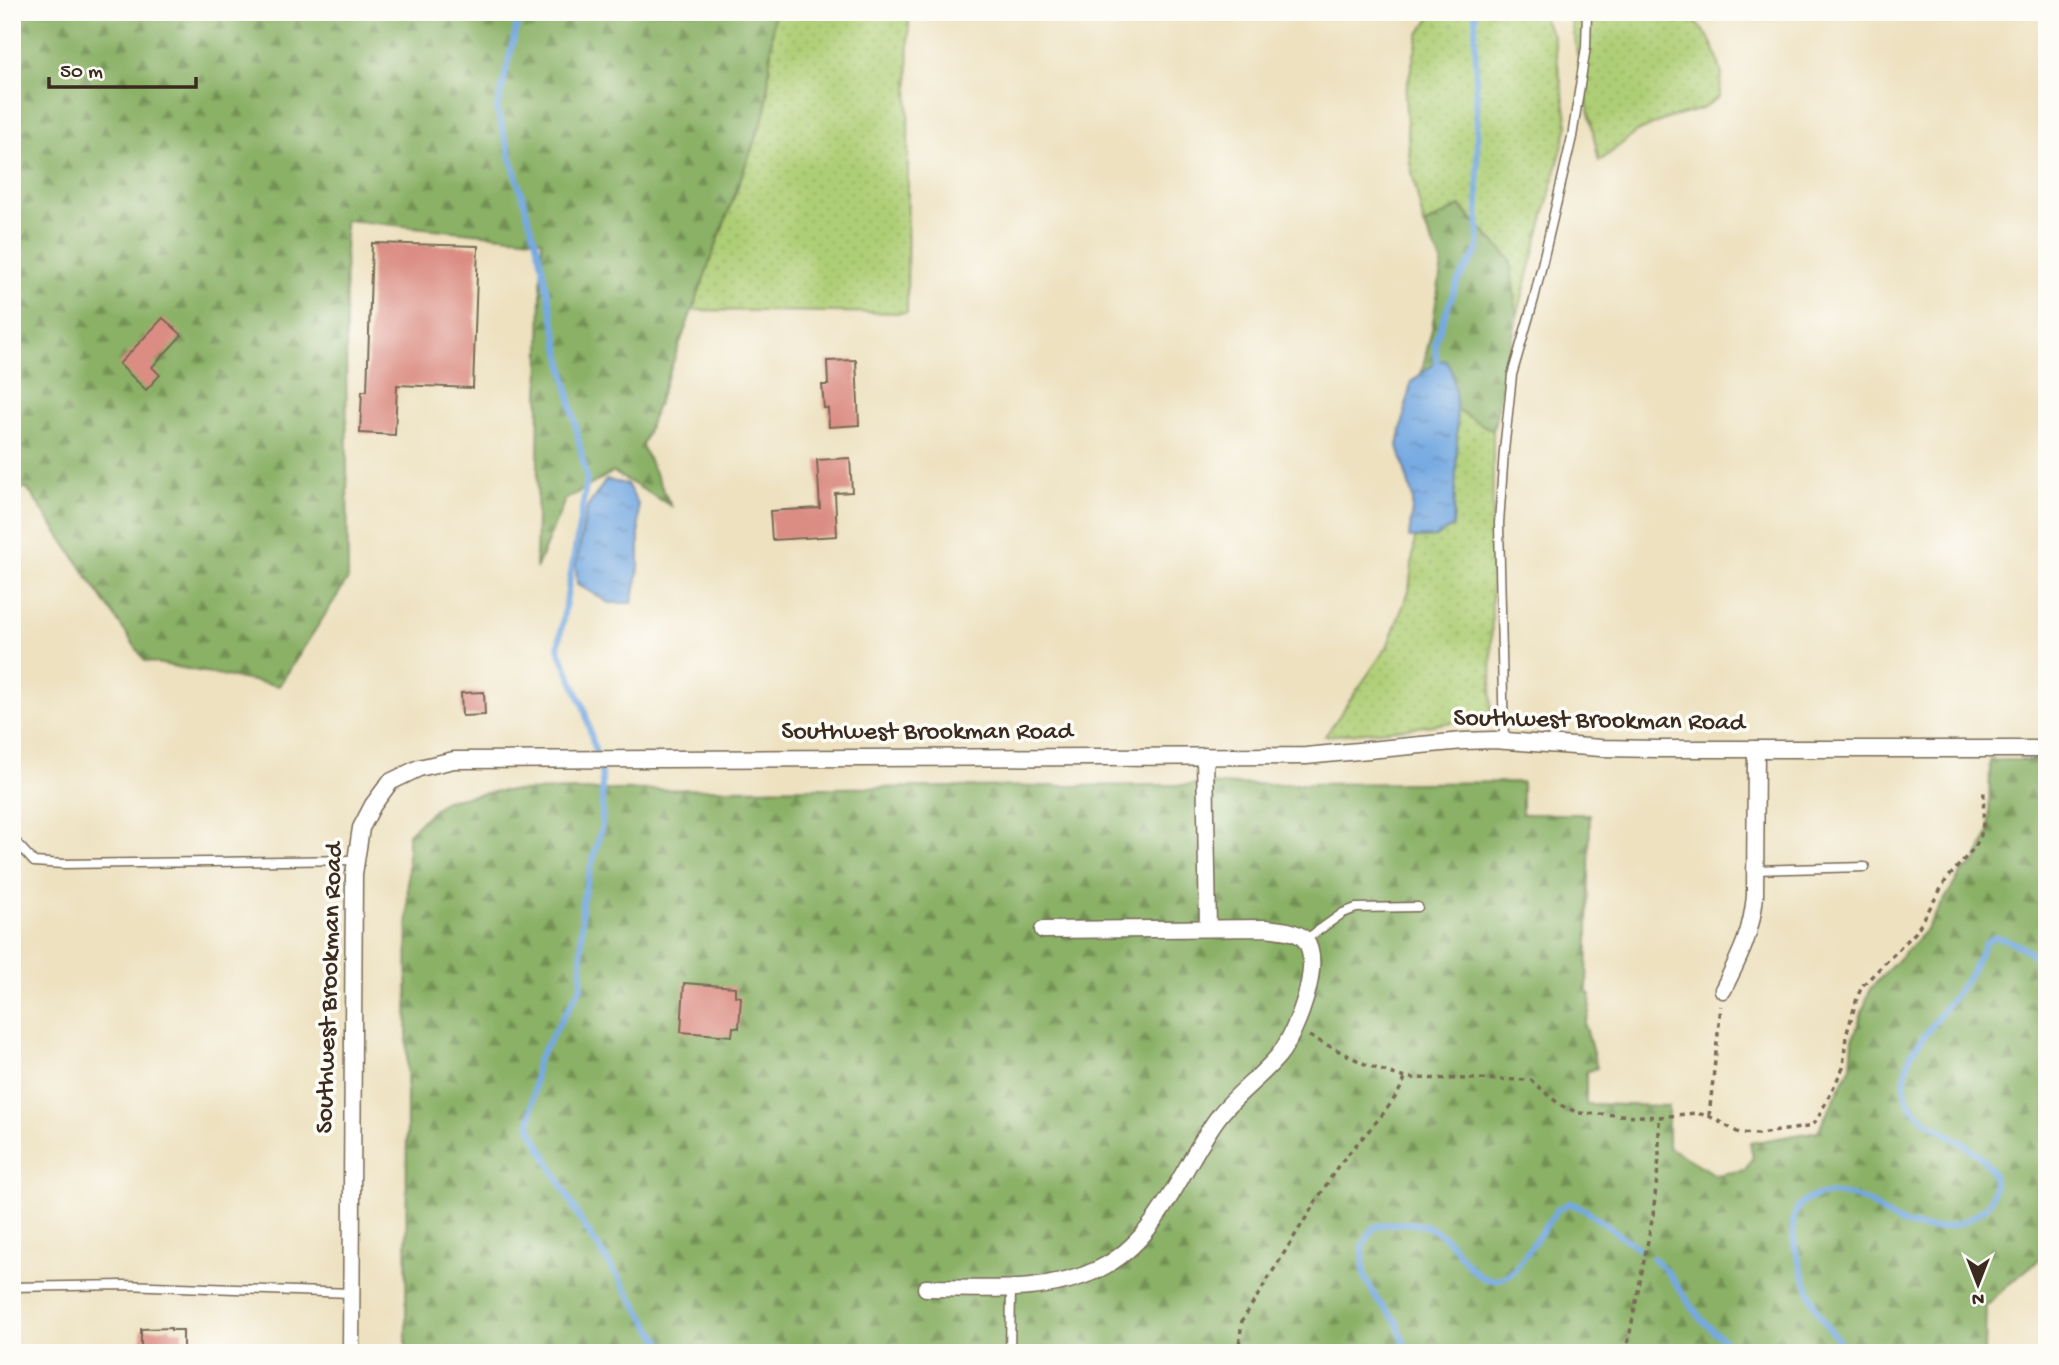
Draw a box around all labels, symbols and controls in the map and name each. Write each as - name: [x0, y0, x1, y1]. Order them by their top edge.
- scale bar: [49, 46, 196, 90]
- text: 50 m: [60, 61, 103, 86]
- street label: Southwest Brookman Road: [1453, 704, 1747, 740]
- street label: Southwest Brookman Road: [781, 718, 1075, 749]
- street label: Southwest Brookman Road: [310, 840, 352, 1134]
- north arrow: [1944, 1250, 2014, 1320]
- text: N: [1972, 1286, 1984, 1309]

